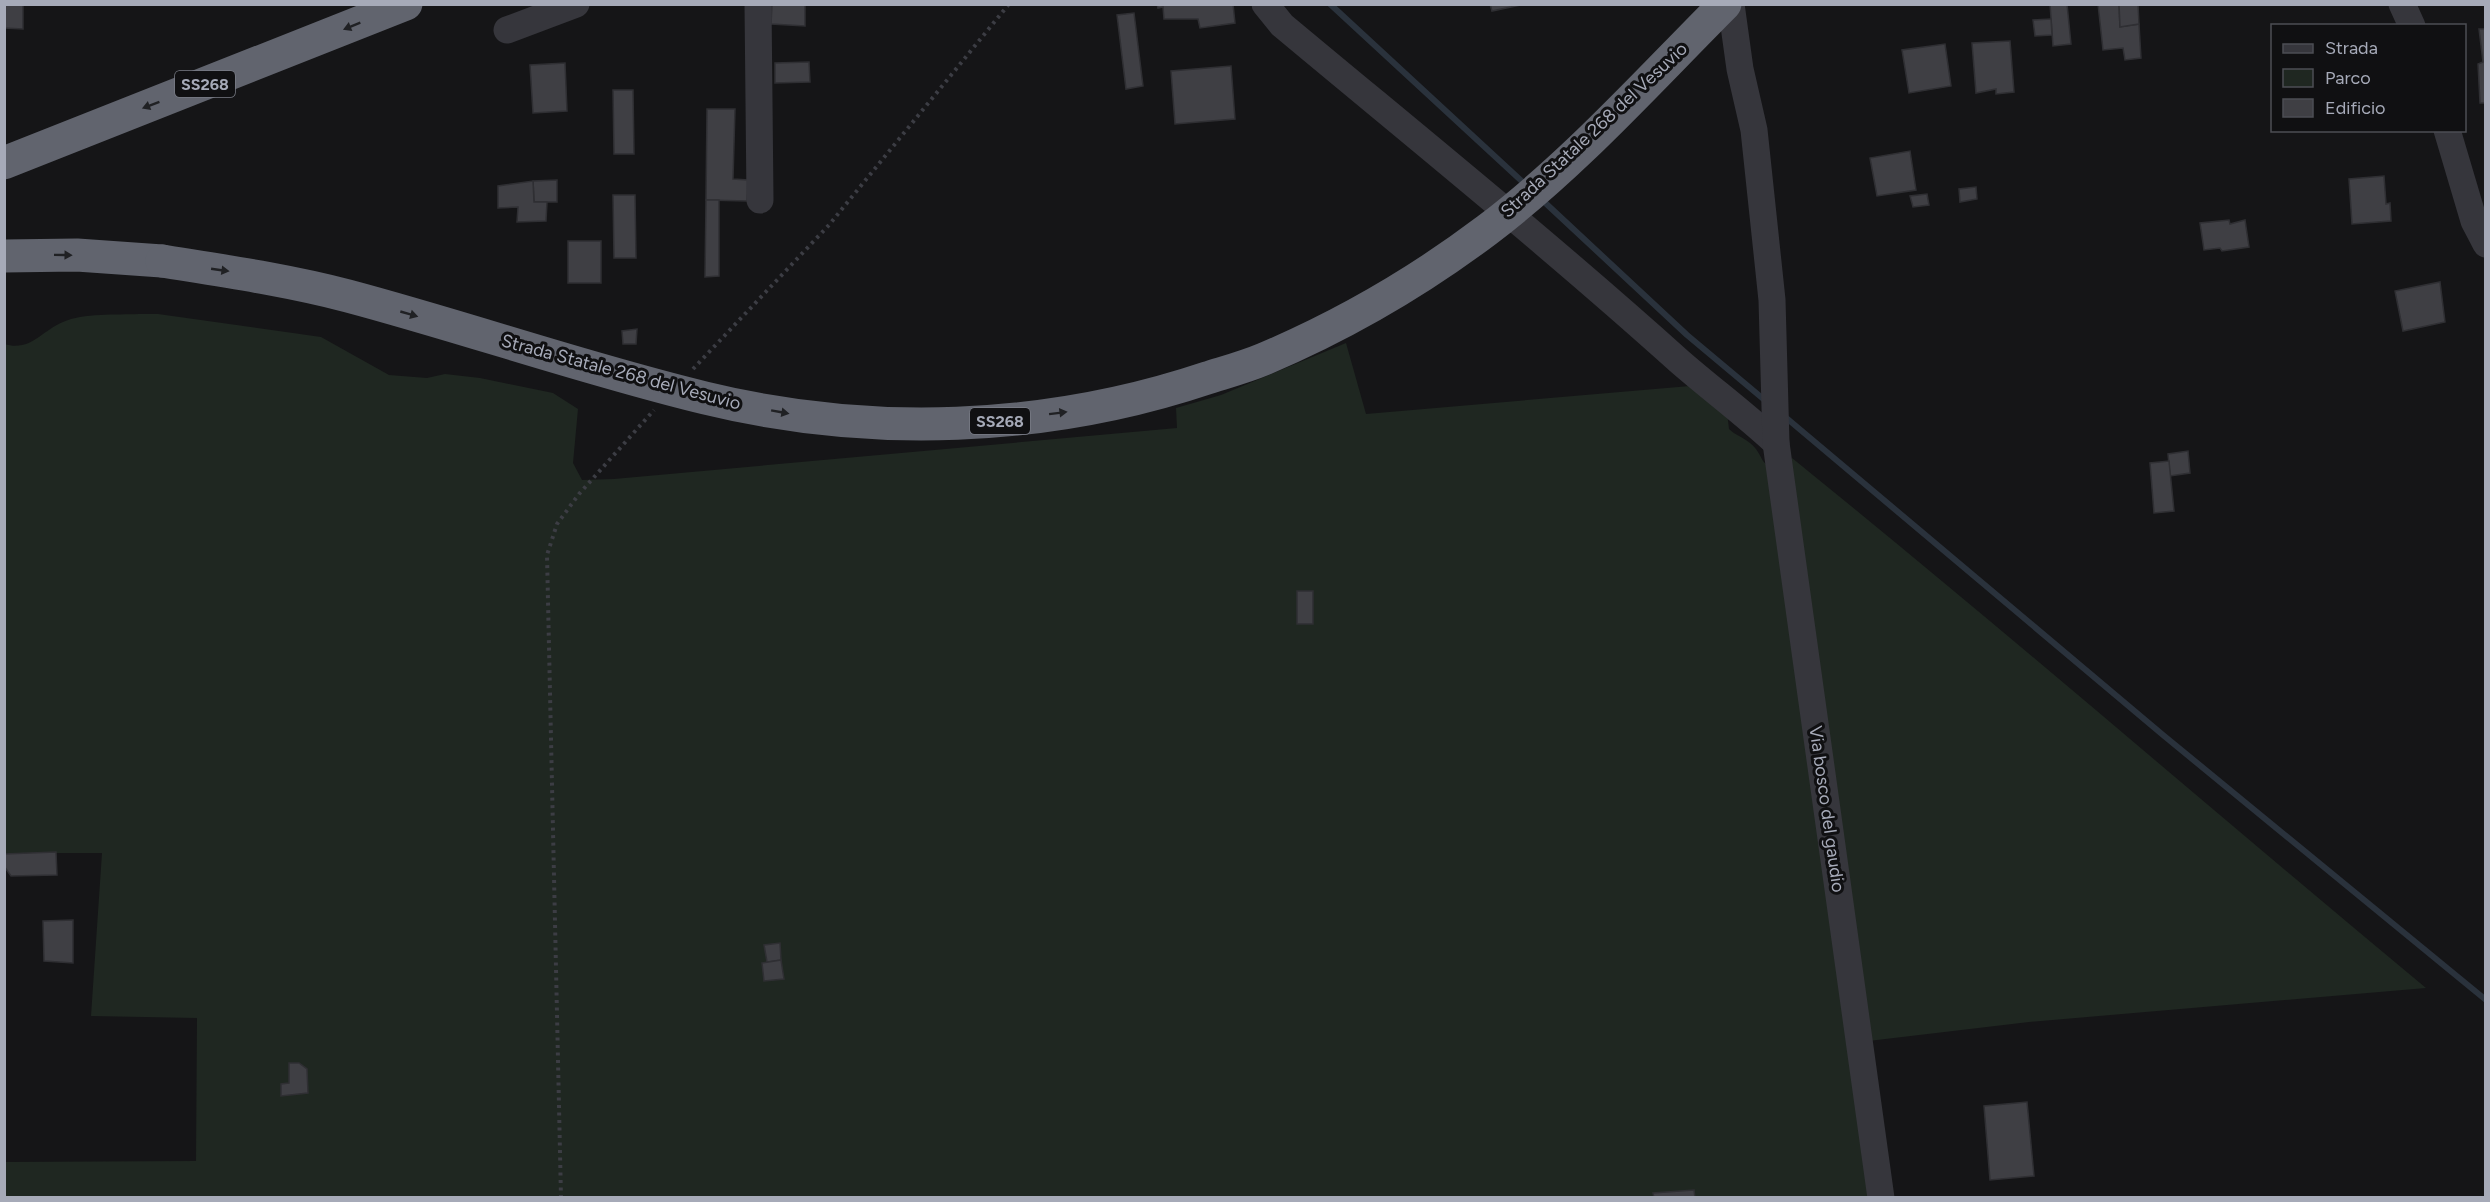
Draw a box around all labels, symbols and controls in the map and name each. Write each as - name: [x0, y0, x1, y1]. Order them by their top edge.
- one-way arrow: [342, 21, 360, 31]
- legend: [2271, 24, 2466, 132]
- text: Strada: [2325, 37, 2378, 59]
- street label: Strada Statale 268 del Vesuvio: [1496, 38, 1692, 222]
- text: Parco: [2325, 67, 2371, 89]
- road number: SS268: [175, 71, 235, 97]
- text: Edificio: [2325, 97, 2386, 119]
- one-way arrow: [142, 101, 160, 110]
- one-way arrow: [53, 250, 72, 260]
- one-way arrow: [210, 265, 229, 274]
- one-way arrow: [400, 310, 418, 319]
- street label: Strada Statale 268 del Vesuvio: [499, 329, 743, 415]
- one-way arrow: [771, 408, 790, 417]
- road number: SS268: [970, 408, 1030, 434]
- one-way arrow: [1049, 409, 1068, 418]
- street label: Via bosco del gaudio: [1804, 724, 1850, 894]

